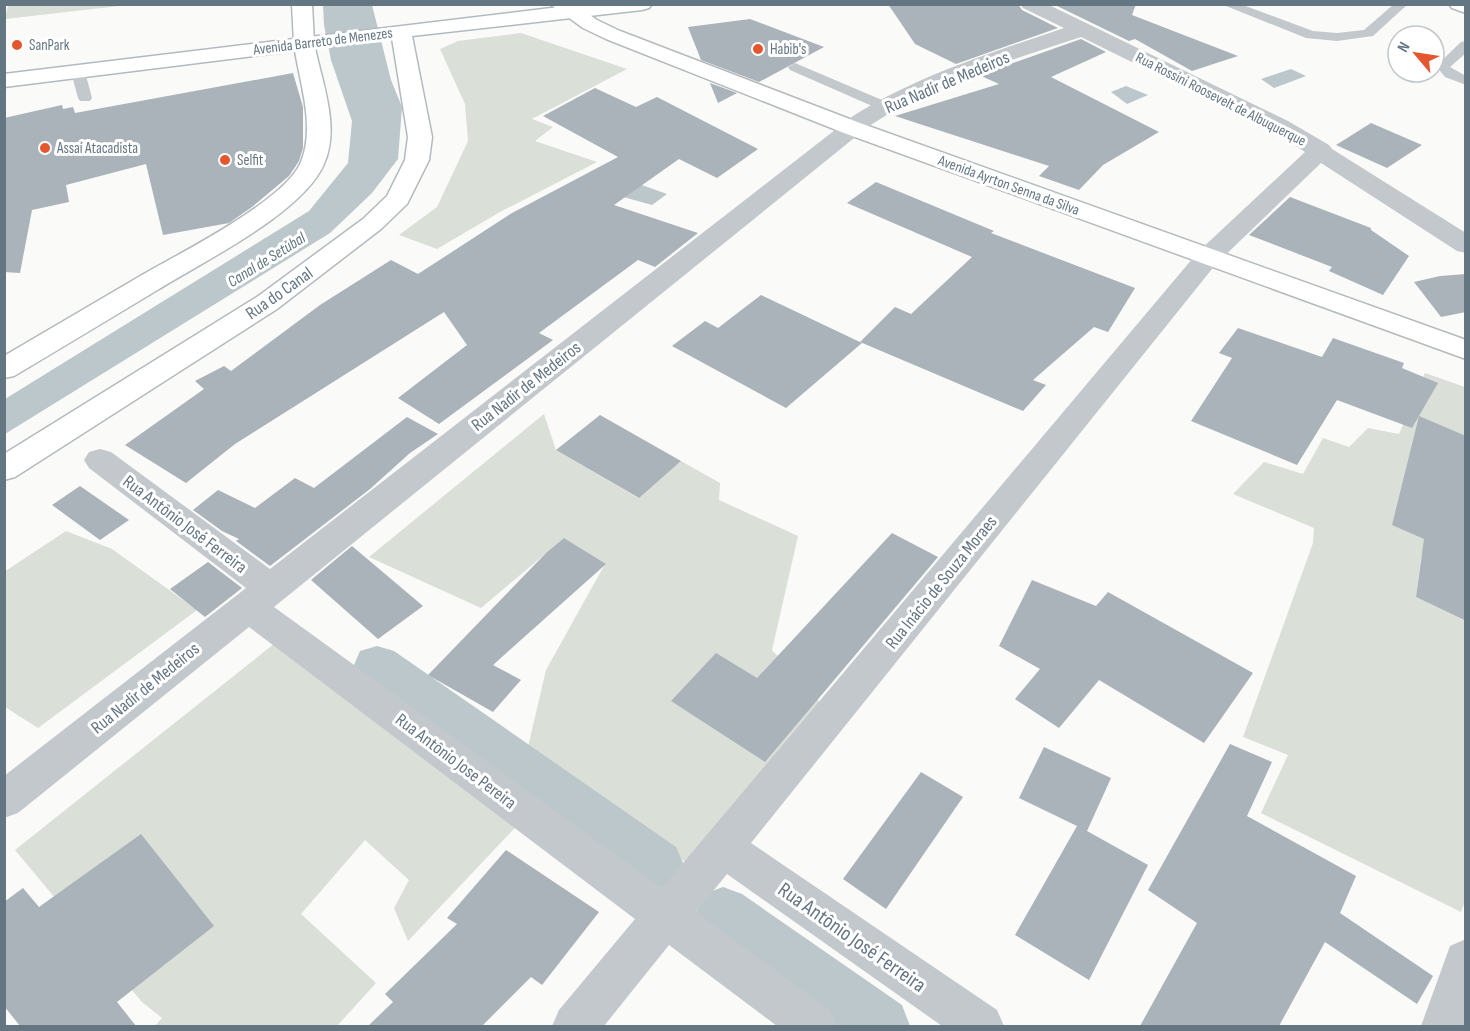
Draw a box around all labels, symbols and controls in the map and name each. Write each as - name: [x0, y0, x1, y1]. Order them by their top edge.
- street label: Avenida Barreto de Menezes: [251, 24, 394, 60]
- north arrow: [1386, 24, 1446, 84]
- place label: SanPark: [29, 36, 70, 55]
- marker: SanPark: [10, 38, 24, 52]
- text: N: [1394, 39, 1415, 56]
- place label: Habib's: [770, 40, 806, 59]
- marker: Habib's: [751, 42, 765, 56]
- street label: Rua Nadir de Medeiros: [882, 47, 1013, 118]
- street label: Rua Rossini Roosevelt de Albuquerque: [1132, 48, 1309, 151]
- place label: Assaí Atacadista: [56, 139, 138, 158]
- marker: Assaí Atacadista: [38, 141, 52, 155]
- place label: Selfit: [237, 151, 264, 170]
- street label: Avenida Ayrton Senna da Silva: [935, 151, 1082, 220]
- marker: Selfit: [218, 153, 232, 167]
- water label: Canal de Setúbal: [224, 228, 310, 292]
- street label: Rua do Canal: [242, 263, 317, 324]
- street label: Rua Nadir de Medeiros: [467, 337, 585, 436]
- street label: Rua Antônio José Ferreira: [119, 471, 251, 578]
- street label: Rua Inácio de Souza Moraes: [881, 512, 1001, 653]
- street label: Rua Nadir de Medeiros: [87, 638, 204, 738]
- street label: Rua Antônio Jose Pereira: [391, 709, 520, 814]
- street label: Rua Antônio José Ferreira: [773, 877, 930, 998]

